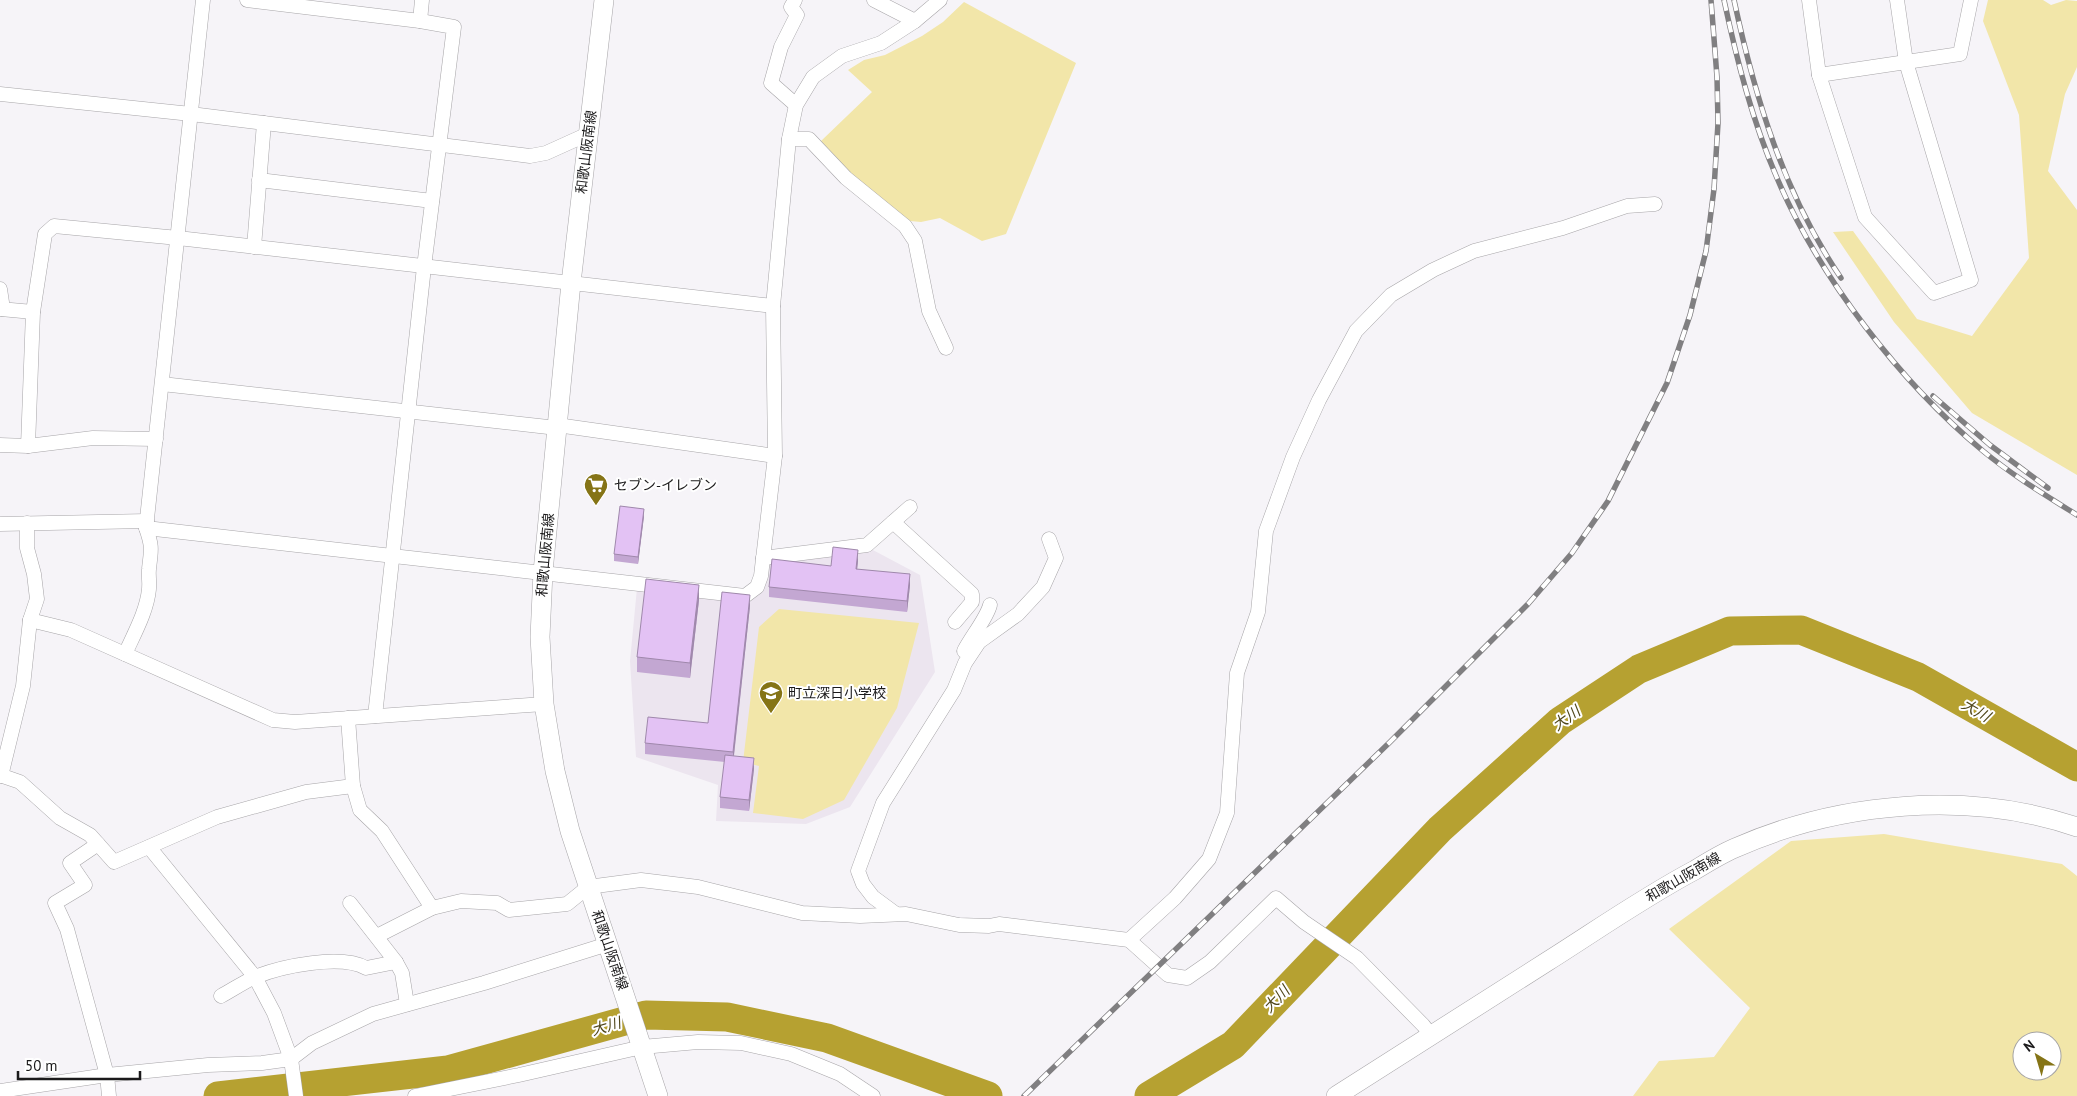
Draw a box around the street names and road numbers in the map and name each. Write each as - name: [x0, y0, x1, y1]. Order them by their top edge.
- street label: 和歌山阪南線: [572, 109, 600, 195]
- street label: 和歌山阪南線: [532, 512, 558, 598]
- street label: 和歌山阪南線: [1642, 848, 1724, 906]
- street label: 和歌山阪南線: [588, 907, 632, 993]

